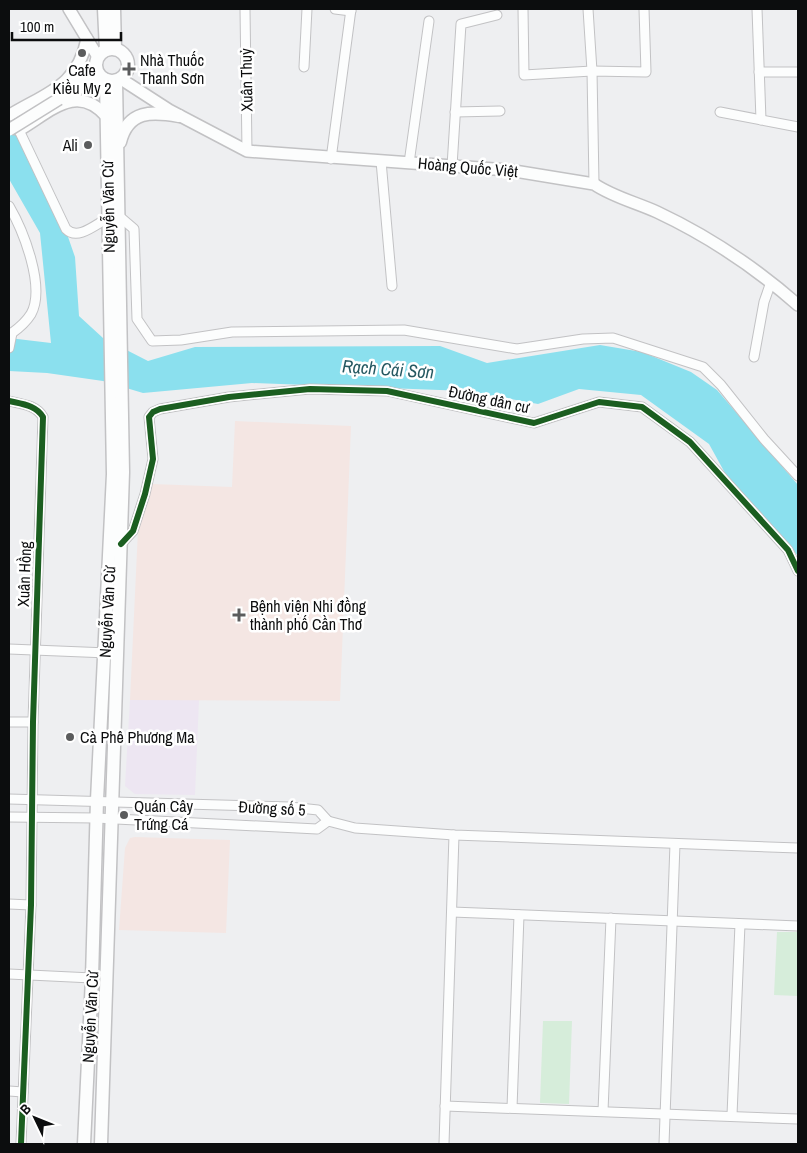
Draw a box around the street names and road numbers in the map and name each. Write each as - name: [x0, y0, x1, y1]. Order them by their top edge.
- street label: Xuân Thuỷ: [234, 48, 258, 112]
- street label: Hoàng Quốc Việt: [417, 152, 519, 182]
- street label: Nguyễn Văn Cừ: [96, 160, 120, 253]
- street label: Đường dân cư: [447, 380, 532, 418]
- street label: Xuân Hồng: [12, 540, 36, 607]
- street label: Nguyễn Văn Cừ: [94, 565, 120, 658]
- street label: Đường số 5: [238, 795, 306, 821]
- street label: Nguyễn Văn Cừ: [77, 970, 103, 1063]

